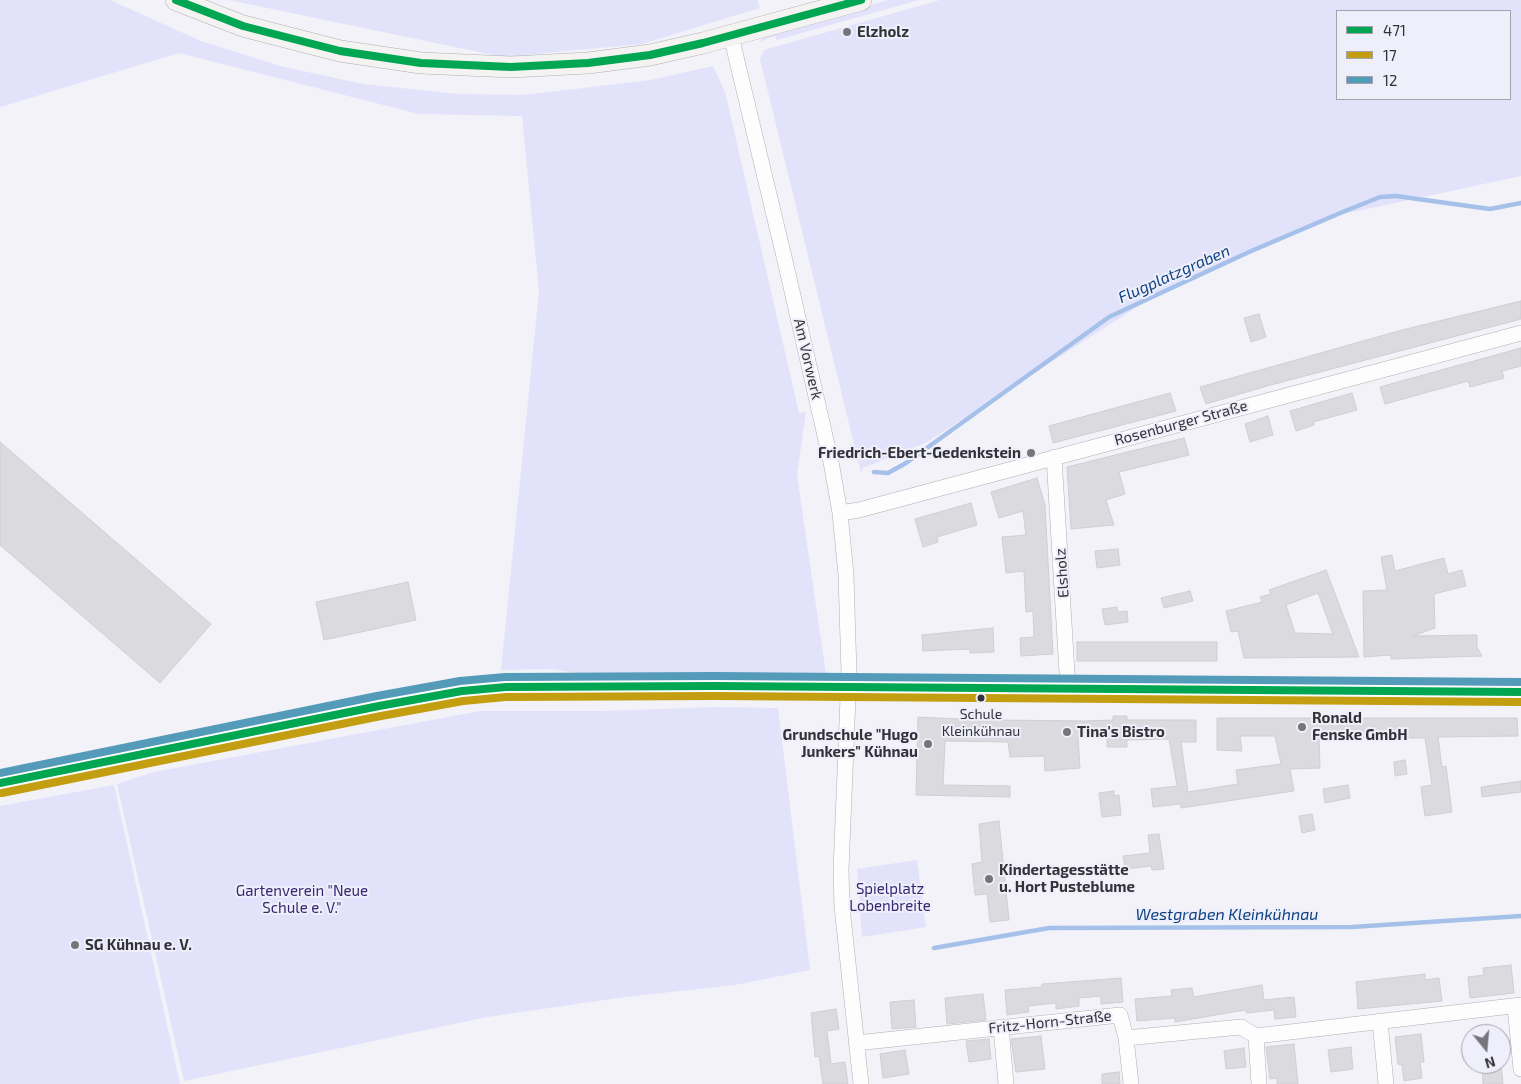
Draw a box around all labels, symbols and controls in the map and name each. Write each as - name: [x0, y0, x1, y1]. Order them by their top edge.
- legend: [1336, 10, 1511, 100]
- text: 471: [1383, 21, 1406, 39]
- place label: Elzholz: [857, 23, 909, 41]
- marker: Elzholz: [841, 26, 853, 38]
- text: 17: [1383, 46, 1397, 64]
- text: 12: [1383, 71, 1397, 89]
- water label: Flugplatzgraben: [1115, 241, 1233, 307]
- street label: Am Vorwerk: [790, 317, 826, 401]
- street label: Rosenburger Straße: [1112, 397, 1250, 449]
- place label: Friedrich-Ebert-Gedenkstein: [818, 444, 1021, 462]
- marker: Friedrich-Ebert-Gedenkstein: [1025, 447, 1037, 459]
- street label: Elsholz: [1051, 548, 1073, 598]
- marker: Schule Kleinkühnau: [976, 693, 986, 703]
- place label: Schule Kleinkühnau: [942, 706, 1020, 739]
- place label: Ronald Fenske GmbH: [1312, 709, 1408, 744]
- marker: Ronald Fenske GmbH: [1296, 721, 1308, 733]
- place label: Tina's Bistro: [1077, 723, 1165, 741]
- place label: Grundschule "Hugo Junkers" Kühnau: [783, 726, 918, 761]
- marker: Tina's Bistro: [1061, 726, 1073, 738]
- marker: Grundschule "Hugo Junkers" Kühnau: [922, 738, 934, 750]
- place label: Kindertagesstätte u. Hort Pusteblume: [999, 861, 1135, 896]
- marker: Kindertagesstätte u. Hort Pusteblume: [983, 873, 995, 885]
- park label: Spielplatz Lobenbreite: [849, 880, 931, 915]
- park label: Gartenverein "Neue Schule e. V.": [236, 882, 368, 917]
- water label: Westgraben Kleinkühnau: [1136, 905, 1318, 925]
- place label: SG Kühnau e. V.: [85, 936, 192, 954]
- marker: SG Kühnau e. V.: [69, 939, 81, 951]
- street label: Fritz-Horn-Straße: [988, 1007, 1112, 1037]
- north arrow: [1461, 1024, 1511, 1074]
- text: N: [1483, 1053, 1498, 1072]

